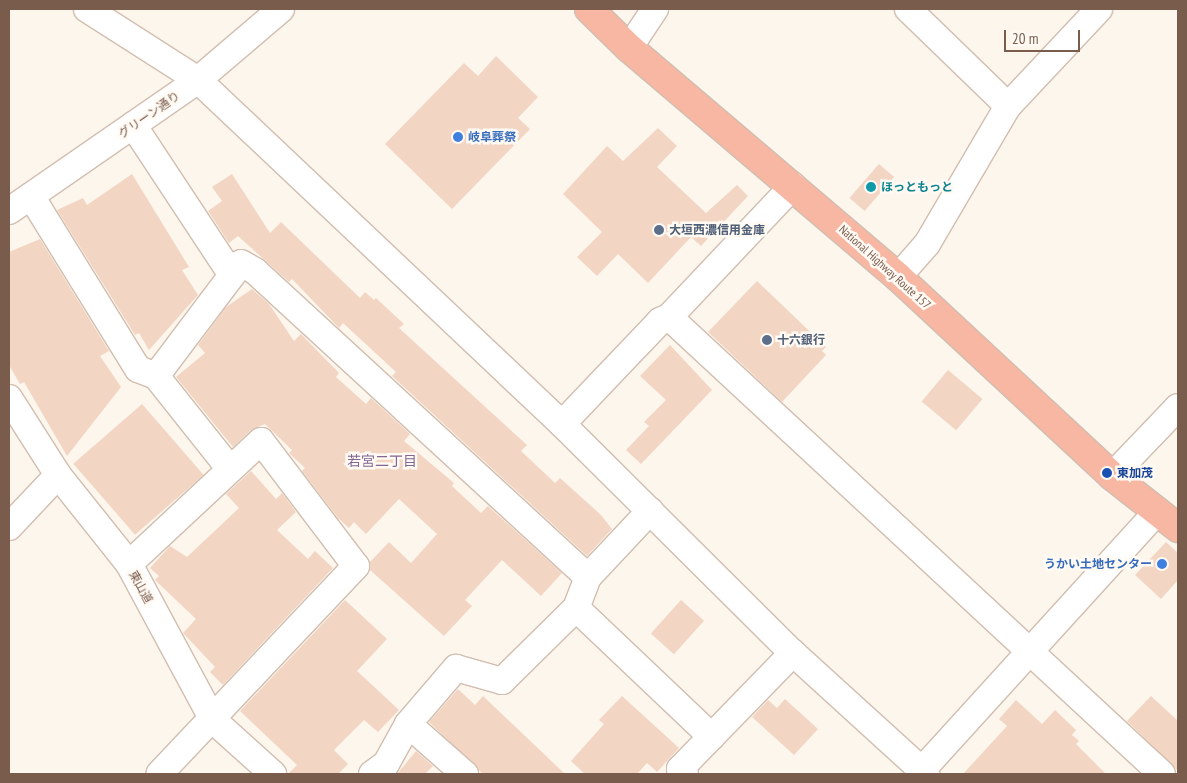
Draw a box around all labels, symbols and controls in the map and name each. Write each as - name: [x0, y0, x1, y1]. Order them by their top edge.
- scale bar: [1007, 20, 1083, 52]
- text: 20 m: [1012, 29, 1038, 48]
- street label: グリーン通り: [115, 88, 183, 142]
- place label: 岐阜葬祭: [468, 130, 516, 144]
- marker: 岐阜葬祭: [452, 131, 464, 143]
- place label: ほっともっと: [881, 180, 953, 194]
- marker: ほっともっと: [865, 181, 877, 193]
- street label: National Highway Route 157: [836, 222, 934, 312]
- place label: 大垣西濃信用金庫: [669, 223, 765, 237]
- marker: 大垣西濃信用金庫: [653, 224, 665, 236]
- place label: 十六銀行: [777, 333, 825, 347]
- marker: 十六銀行: [761, 334, 773, 346]
- district label: 若宮二丁目: [347, 453, 417, 469]
- place label: 東加茂: [1117, 466, 1153, 480]
- marker: 東加茂: [1101, 467, 1113, 479]
- place label: うかい土地センター: [1044, 557, 1152, 571]
- marker: うかい土地センター: [1156, 558, 1168, 570]
- street label: 東山道: [126, 568, 156, 606]

